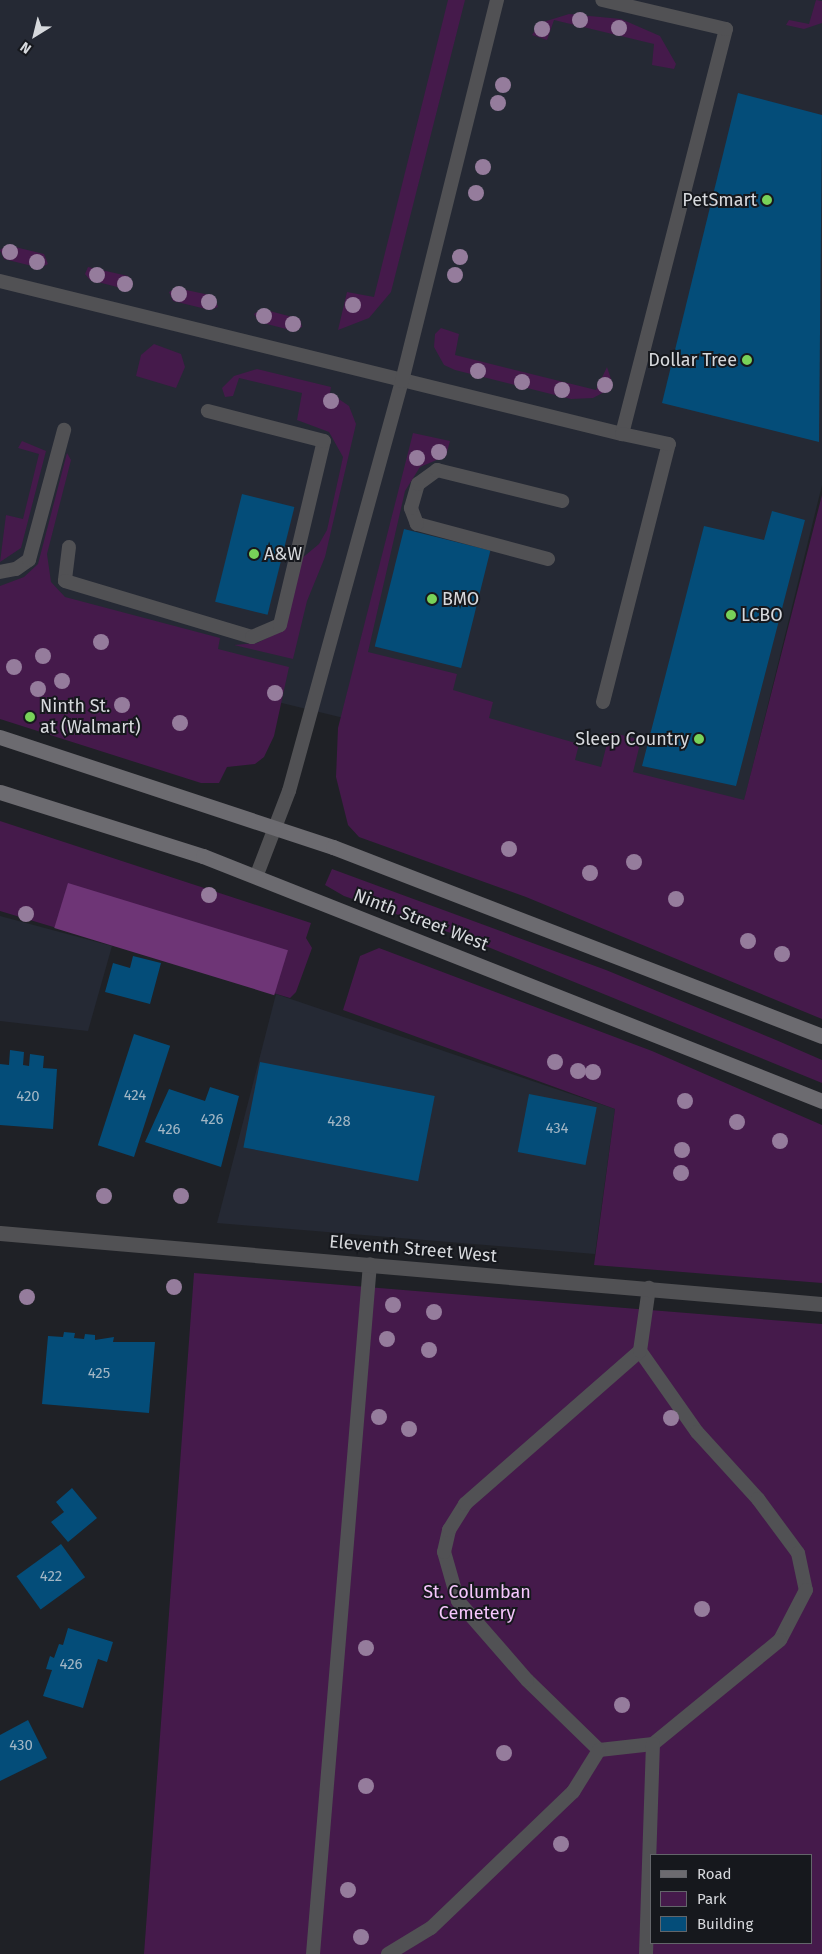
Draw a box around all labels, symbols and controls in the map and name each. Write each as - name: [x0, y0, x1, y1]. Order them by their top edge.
- north arrow: [10, 10, 60, 60]
- text: N: [17, 38, 35, 57]
- place label: PetSmart: [682, 189, 757, 211]
- marker: PetSmart: [761, 194, 773, 206]
- place label: Dollar Tree: [648, 349, 737, 371]
- marker: Dollar Tree: [741, 354, 753, 366]
- place label: A&W: [264, 543, 302, 565]
- marker: A&W: [248, 548, 260, 560]
- place label: BMO: [442, 588, 479, 610]
- marker: BMO: [426, 593, 438, 605]
- place label: LCBO: [741, 604, 783, 626]
- marker: LCBO: [725, 609, 737, 621]
- place label: Ninth St. at (Walmart): [40, 696, 141, 739]
- marker: Ninth St. at (Walmart): [24, 711, 36, 723]
- place label: Sleep Country: [575, 728, 689, 750]
- marker: Sleep Country: [693, 733, 705, 745]
- street label: Ninth Street West: [351, 884, 491, 956]
- house number: 424: [124, 1087, 146, 1105]
- house number: 420: [16, 1088, 40, 1106]
- house number: 426: [200, 1111, 224, 1129]
- house number: 428: [327, 1113, 351, 1131]
- house number: 434: [545, 1120, 569, 1138]
- house number: 426: [157, 1121, 181, 1139]
- street label: Eleventh Street West: [328, 1231, 498, 1267]
- house number: 425: [88, 1365, 110, 1383]
- house number: 422: [40, 1568, 62, 1586]
- park label: St. Columban Cemetery: [423, 1582, 531, 1625]
- house number: 426: [59, 1656, 83, 1674]
- house number: 430: [9, 1737, 33, 1755]
- legend: [650, 1854, 812, 1944]
- text: Road: [697, 1865, 732, 1883]
- text: Park: [697, 1890, 727, 1908]
- text: Building: [697, 1915, 753, 1933]

